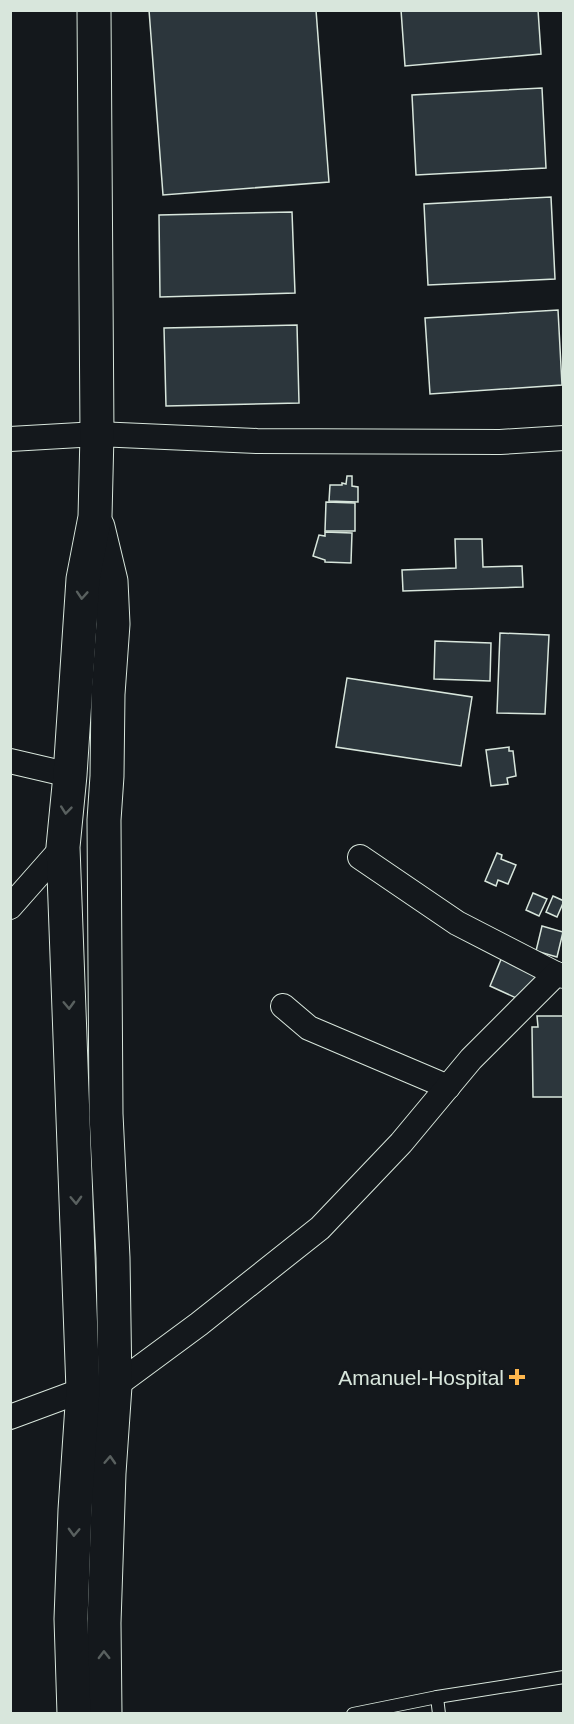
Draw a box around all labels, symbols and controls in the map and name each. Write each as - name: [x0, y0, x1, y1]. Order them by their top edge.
- one-way arrow: [76, 591, 89, 600]
- one-way arrow: [60, 806, 73, 815]
- one-way arrow: [62, 1001, 75, 1010]
- one-way arrow: [70, 1196, 83, 1205]
- place label: Amanuel-Hospital: [338, 1366, 504, 1389]
- marker: Amanuel-Hospital: [508, 1368, 526, 1386]
- one-way arrow: [104, 1456, 117, 1465]
- one-way arrow: [68, 1528, 81, 1537]
- one-way arrow: [98, 1651, 110, 1660]

